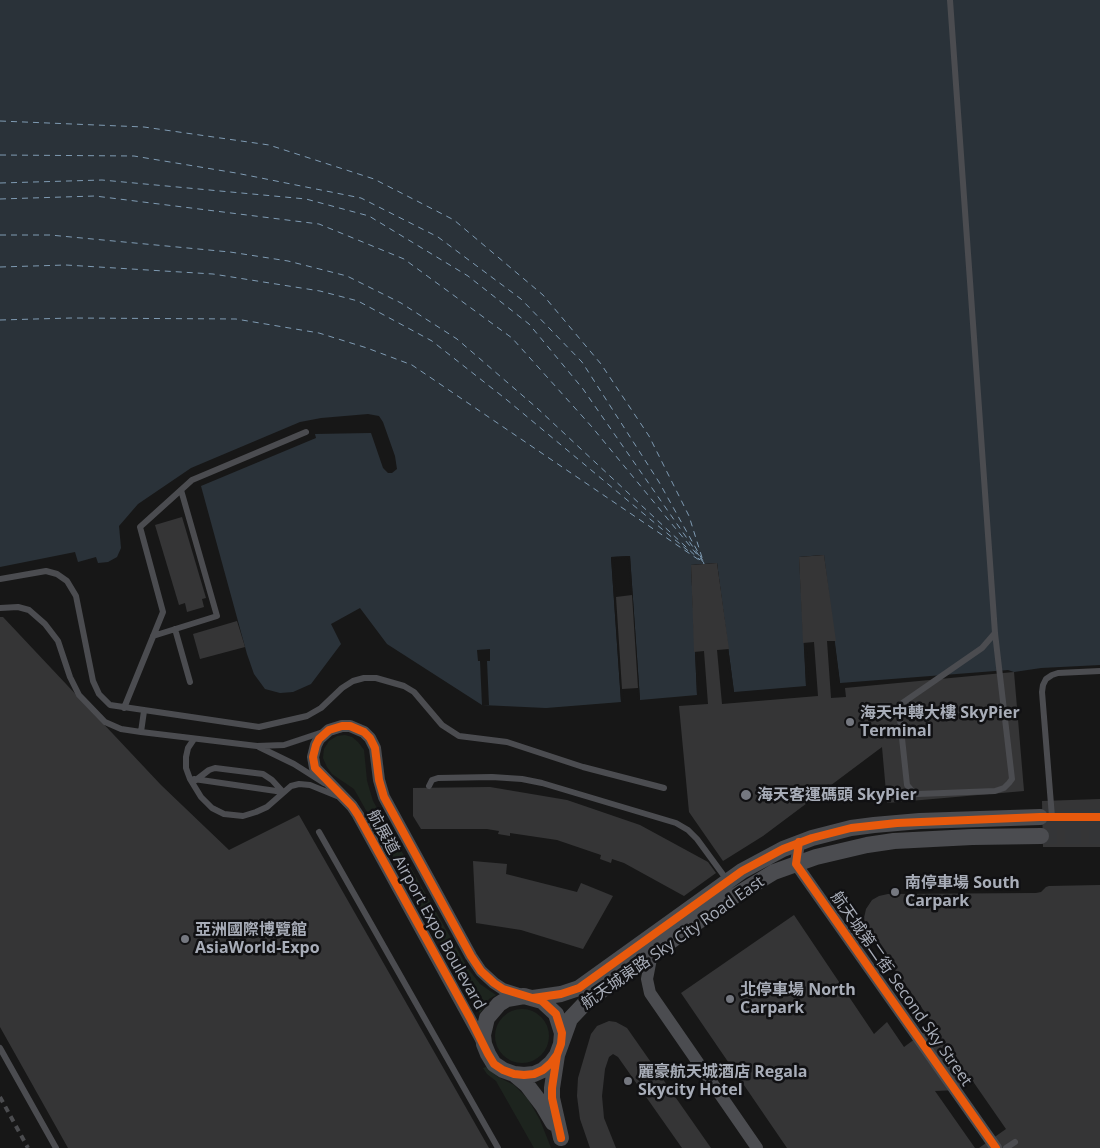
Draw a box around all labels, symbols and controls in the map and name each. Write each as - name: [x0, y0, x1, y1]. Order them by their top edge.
- place label: 海天中轉大樓 SkyPier Terminal: [860, 703, 1020, 741]
- marker: 海天中轉大樓 SkyPier Terminal: [844, 716, 856, 728]
- place label: 海天客運碼頭 SkyPier: [757, 785, 917, 805]
- marker: 海天客運碼頭 SkyPier: [739, 788, 753, 802]
- street label: 航展道 Airport Expo Boulevard: [363, 807, 489, 1013]
- street label: 航天城東路 Sky City Road East: [578, 872, 768, 1014]
- place label: 南停車場 South Carpark: [905, 873, 1020, 911]
- marker: 南停車場 South Carpark: [889, 886, 901, 898]
- street label: 航天城第二街 Second Sky Street: [826, 888, 976, 1090]
- place label: 亞洲國際博覽館 AsiaWorld-Expo: [195, 920, 320, 958]
- marker: 亞洲國際博覽館 AsiaWorld-Expo: [179, 933, 191, 945]
- place label: 北停車場 North Carpark: [740, 980, 856, 1018]
- marker: 北停車場 North Carpark: [724, 993, 736, 1005]
- place label: 麗豪航天城酒店 Regala Skycity Hotel: [638, 1062, 807, 1100]
- marker: 麗豪航天城酒店 Regala Skycity Hotel: [622, 1075, 634, 1087]

